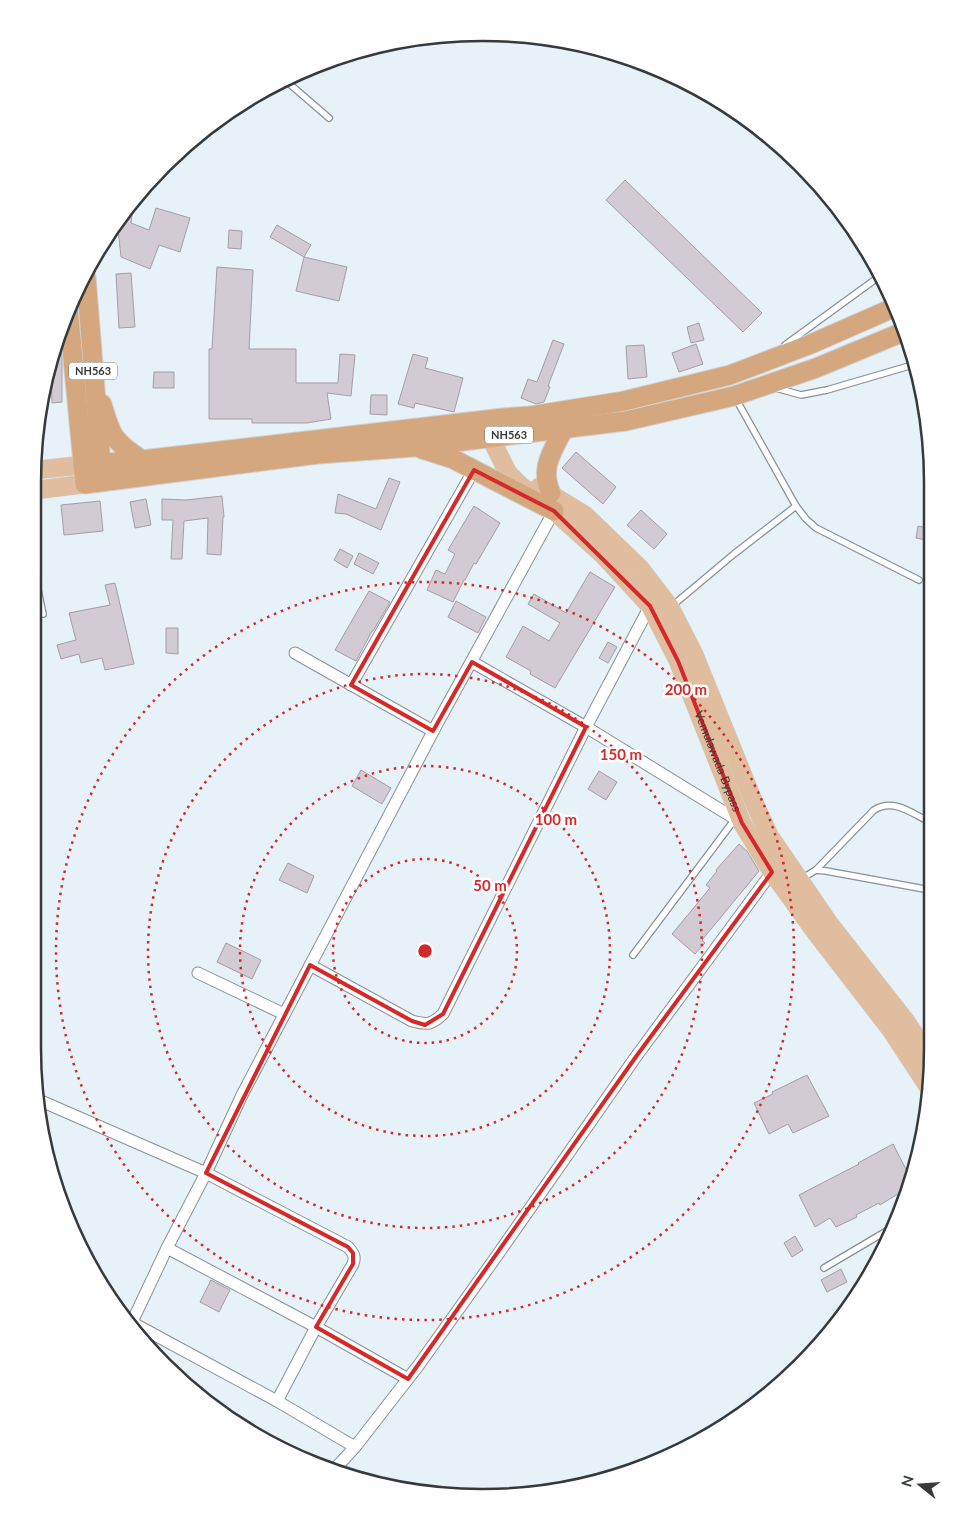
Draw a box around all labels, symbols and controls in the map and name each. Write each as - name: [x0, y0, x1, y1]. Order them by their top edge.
- road number: NH563: [69, 362, 117, 380]
- road number: NH563: [485, 426, 533, 444]
- text: 200 m: [665, 680, 707, 698]
- street label: Vemulawada Bypass: [691, 709, 745, 814]
- text: 150 m: [600, 745, 642, 763]
- text: 100 m: [535, 810, 577, 828]
- text: 50 m: [473, 876, 507, 894]
- centre of rings: [416, 942, 434, 960]
- north arrow: [895, 1460, 945, 1510]
- text: N: [897, 1473, 917, 1489]

